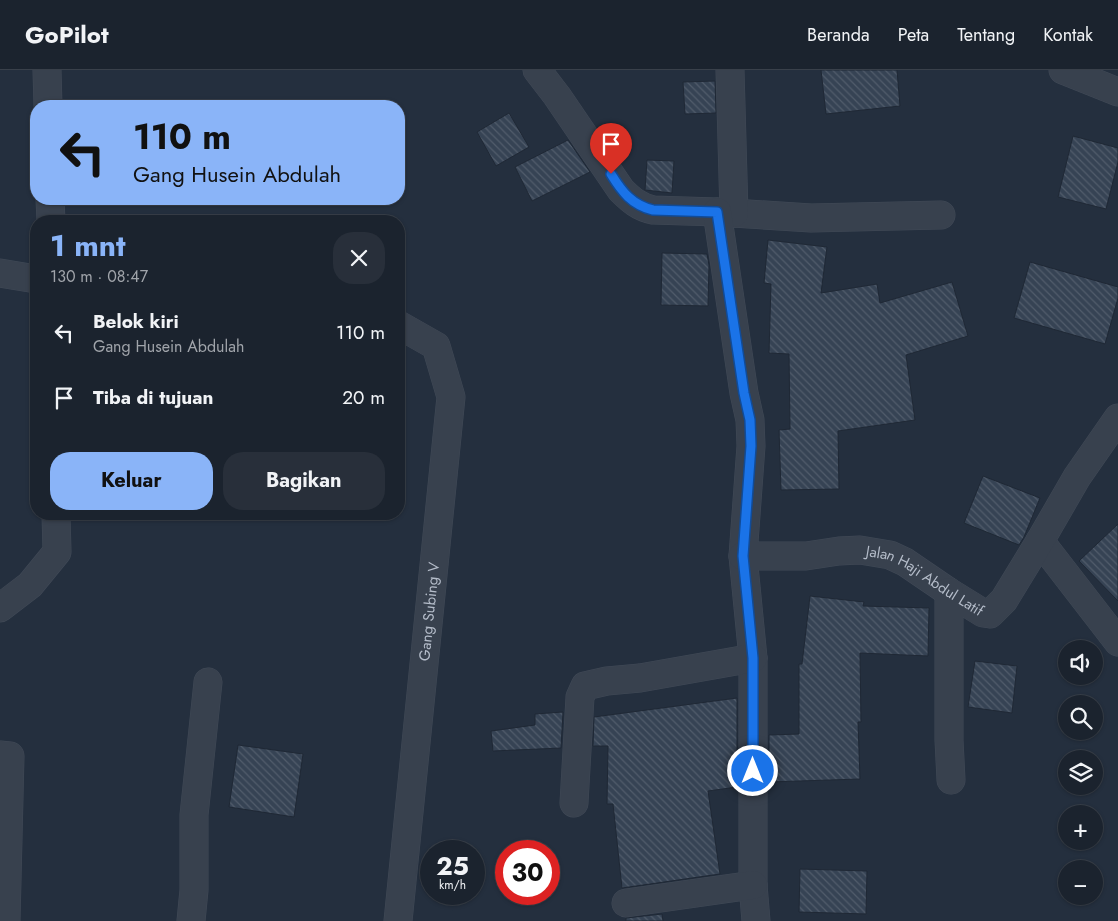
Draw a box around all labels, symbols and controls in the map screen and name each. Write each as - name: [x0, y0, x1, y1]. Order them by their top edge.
- text: GoPilot: [25, 17, 109, 52]
- text: Beranda: [807, 22, 870, 48]
- text: Peta: [898, 22, 929, 48]
- text: Tentang: [957, 22, 1015, 48]
- text: Kontak: [1043, 22, 1093, 48]
- text: 110 m: [133, 112, 231, 162]
- icon: left: [50, 120, 115, 185]
- pin: [590, 123, 632, 174]
- icon: arrive: [597, 130, 625, 158]
- text: Gang Husein Abdulah: [133, 158, 341, 190]
- text: 1 mnt: [50, 224, 126, 267]
- button: close: [333, 232, 385, 284]
- text: 130 m · 08:47: [50, 265, 148, 288]
- text: Belok kiri: [93, 308, 179, 335]
- icon: left: [50, 319, 78, 347]
- text: 110 m: [336, 319, 385, 346]
- text: Gang Husein Abdulah: [93, 335, 244, 358]
- icon: arrive: [50, 384, 78, 412]
- text: Tiba di tujuan: [93, 384, 213, 411]
- text: 20 m: [342, 384, 385, 411]
- button: Keluar: [50, 452, 213, 510]
- button: Bagikan: [223, 452, 385, 510]
- street label: Jalan Haji Abdul Latif: [862, 540, 988, 622]
- street label: Gang Subing V: [413, 561, 445, 662]
- map controls: [1058, 640, 1103, 905]
- button: sound: [1058, 640, 1103, 685]
- button: search: [1058, 695, 1103, 740]
- position arrow: [726, 744, 778, 796]
- button: layers: [1058, 750, 1103, 795]
- button: +: [1058, 805, 1103, 850]
- speed limit sign: 30: [495, 840, 560, 905]
- text: 25: [436, 848, 469, 884]
- button: −: [1058, 860, 1103, 905]
- text: km/h: [439, 876, 466, 894]

